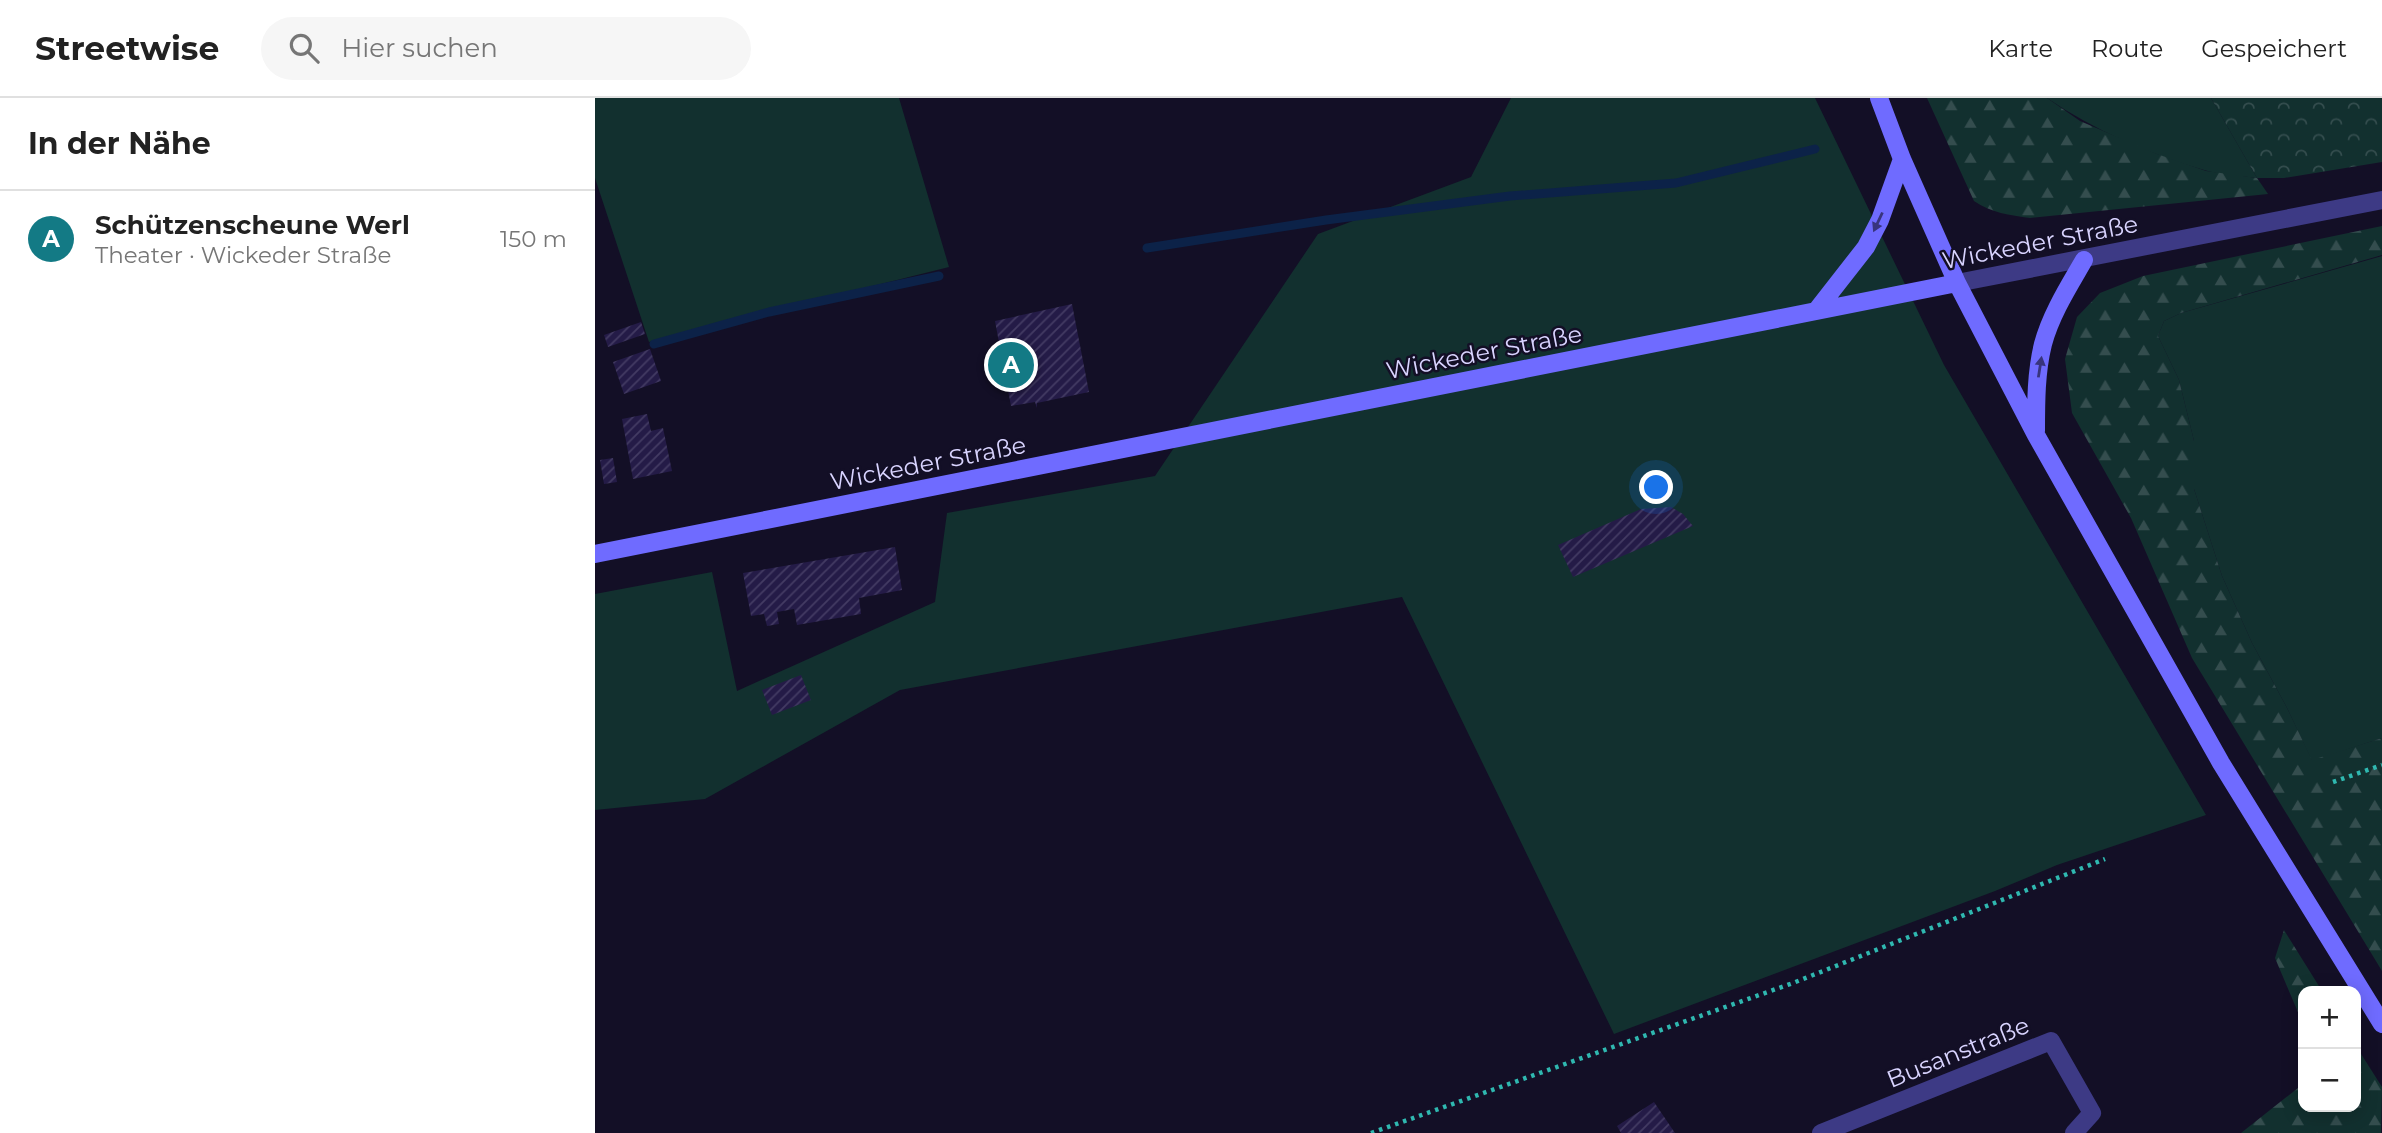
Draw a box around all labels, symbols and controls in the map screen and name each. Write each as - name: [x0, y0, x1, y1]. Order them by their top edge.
- search box: [261, 17, 751, 80]
- text: Streetwise: [35, 28, 219, 68]
- icon: search: [285, 29, 323, 67]
- text: Hier suchen: [341, 32, 498, 64]
- text: Karte: [1988, 34, 2053, 63]
- text: Route: [2091, 34, 2163, 63]
- text: Gespeichert: [2201, 34, 2347, 63]
- text: In der Nähe: [28, 125, 211, 162]
- text: Schützenscheune Werl: [95, 209, 410, 241]
- street label: Wickeder Straße: [1940, 209, 2140, 275]
- one-way arrow: [1872, 212, 1884, 232]
- text: A: [42, 225, 60, 253]
- text: 150 m: [500, 225, 567, 253]
- text: Theater · Wickeder Straße: [95, 241, 391, 269]
- street label: Wickeder Straße: [1384, 319, 1584, 385]
- pin: A: [988, 339, 1034, 391]
- one-way arrow: [2035, 356, 2046, 378]
- street label: Wickeder Straße: [828, 430, 1028, 496]
- your location: [1639, 470, 1673, 504]
- map controls: [2298, 986, 2361, 1112]
- button: +: [2298, 986, 2361, 1049]
- street label: Busanstraße: [1883, 1010, 2033, 1094]
- button: −: [2298, 1049, 2361, 1112]

